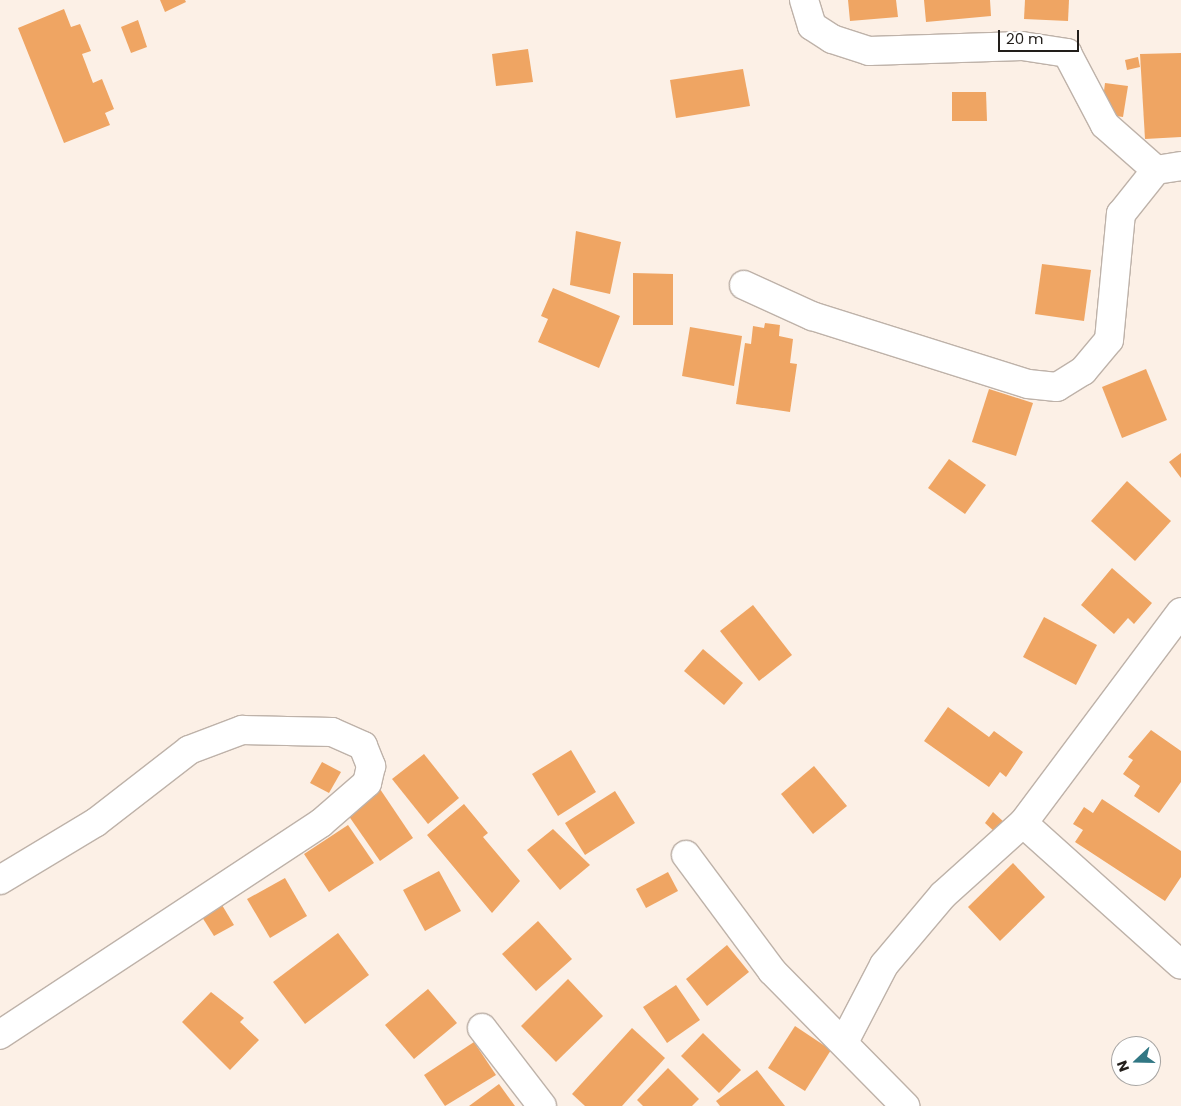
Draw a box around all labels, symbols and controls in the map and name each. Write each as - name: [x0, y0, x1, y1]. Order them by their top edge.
- scale bar: [1001, 20, 1082, 52]
- text: 20 m: [1006, 28, 1044, 49]
- north arrow: [1111, 1036, 1161, 1086]
- text: N: [1112, 1058, 1134, 1075]

